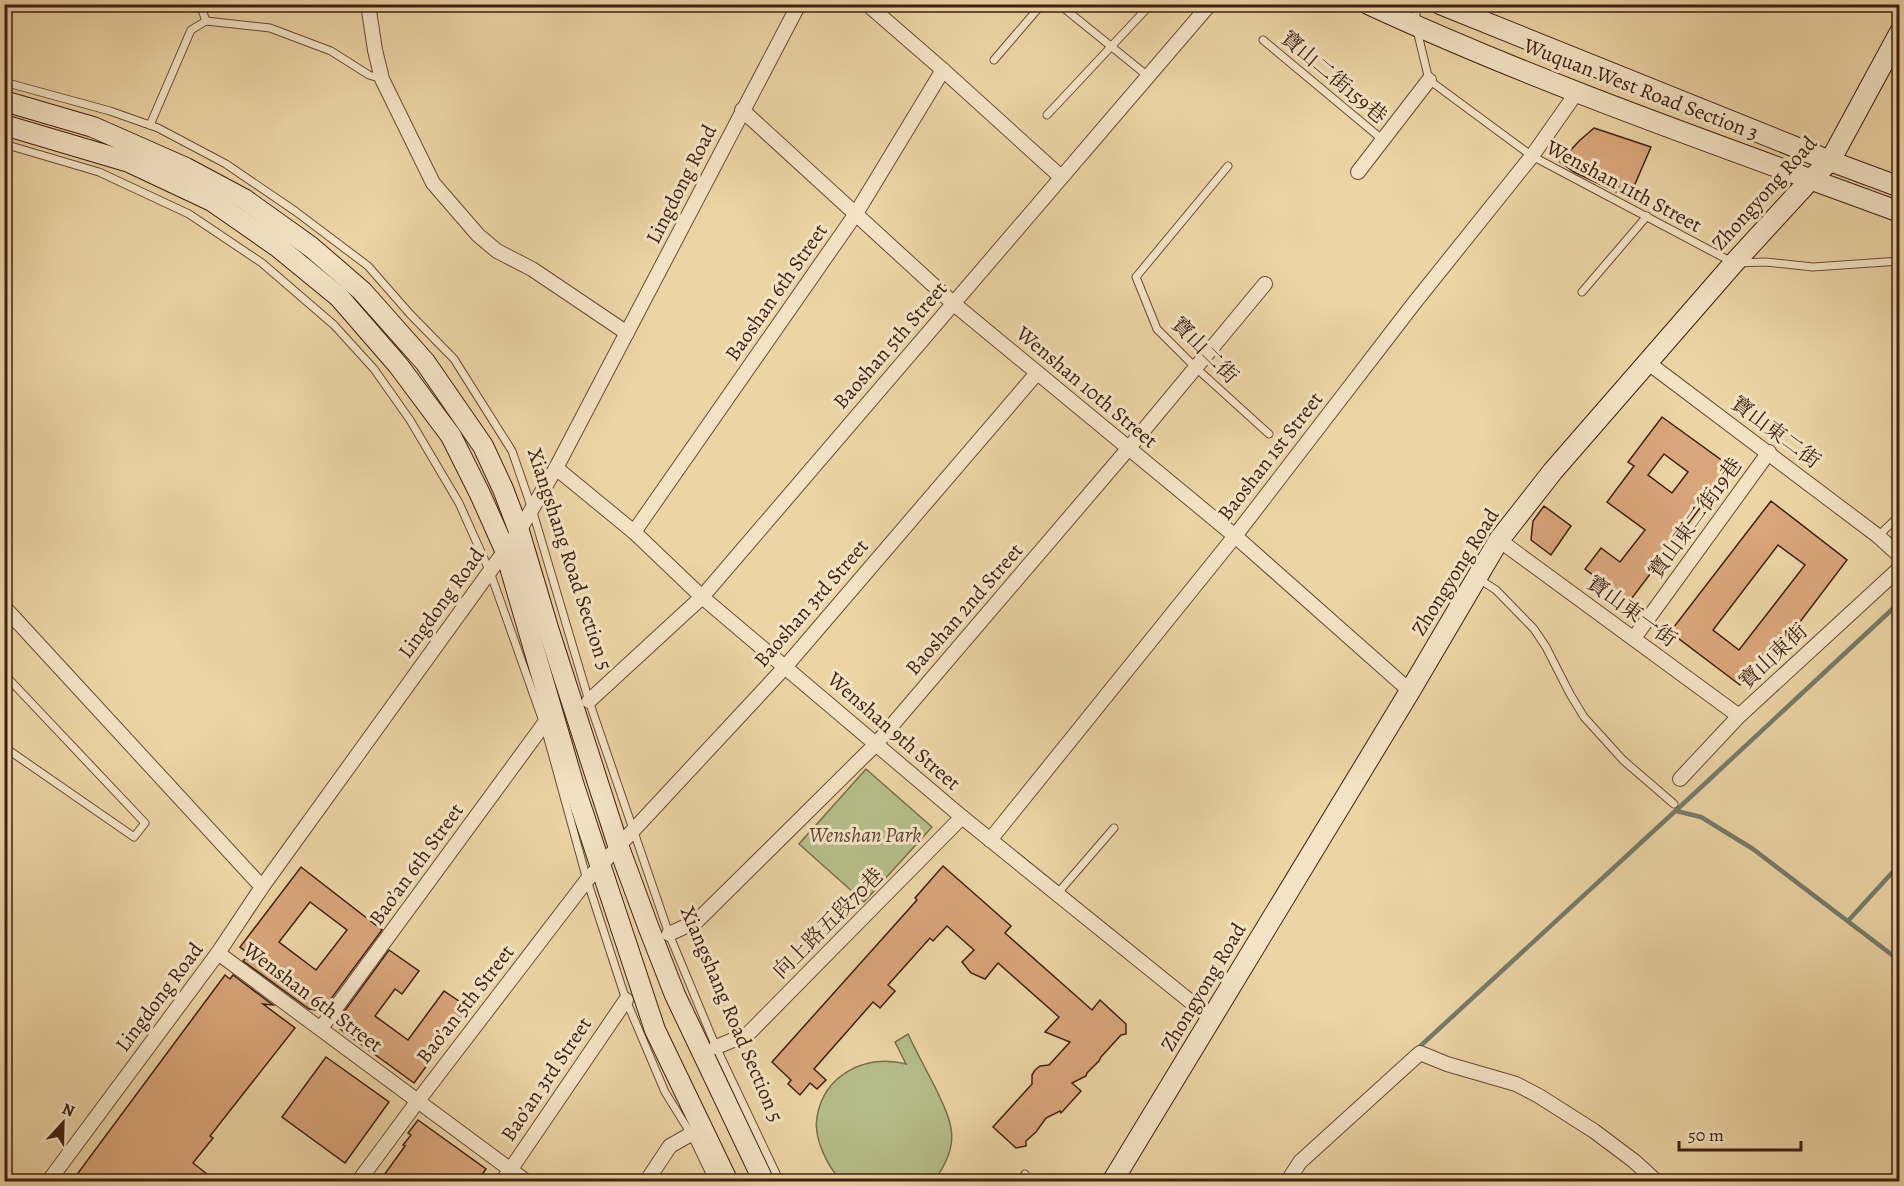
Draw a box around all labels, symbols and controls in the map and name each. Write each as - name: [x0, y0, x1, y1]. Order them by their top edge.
- street label: 寶山二街159巷: [1275, 24, 1393, 130]
- street label: Wuquan West Road Section 3: [1519, 31, 1762, 147]
- street label: Lingdong Road: [639, 119, 723, 248]
- street label: Zhongyong Road: [1705, 129, 1823, 256]
- street label: Wenshan 11th Street: [1540, 133, 1707, 239]
- street label: Baoshan 6th Street: [718, 218, 834, 366]
- street label: Baoshan 5th Street: [827, 275, 953, 415]
- street label: 寶山二街: [1165, 310, 1245, 390]
- street label: Wenshan 10th Street: [1010, 319, 1164, 454]
- street label: Baoshan 1st Street: [1211, 386, 1329, 526]
- street label: 寶山東二街: [1726, 389, 1826, 475]
- street label: Xiangshang Road Section 5: [521, 444, 619, 674]
- street label: 寶山東二街19巷: [1642, 452, 1748, 584]
- street label: Zhongyong Road: [1405, 502, 1506, 641]
- street label: Baoshan 3rd Street: [747, 533, 875, 673]
- street label: Baoshan 2nd Street: [899, 537, 1029, 681]
- street label: Lingdong Road: [391, 542, 491, 664]
- street label: 寶山東一街: [1581, 569, 1683, 653]
- street label: 寶山東街: [1733, 617, 1813, 695]
- street label: Wenshan 9th Street: [821, 665, 966, 797]
- street label: Bao’an 6th Street: [362, 797, 470, 931]
- park label: Wenshan Park: [809, 821, 921, 849]
- street label: 向上路五段70巷: [766, 861, 890, 985]
- street label: Xiangshang Road Section 5: [674, 902, 790, 1126]
- street label: Zhongyong Road: [1154, 917, 1253, 1056]
- street label: Wenshan 6th Street: [237, 935, 388, 1059]
- street label: Lingdong Road: [109, 936, 210, 1057]
- street label: Bao’an 5th Street: [410, 939, 520, 1069]
- street label: Bao’an 3rd Street: [494, 1011, 598, 1147]
- north arrow: [33, 1093, 93, 1153]
- text: N: [59, 1098, 78, 1123]
- scale bar: [1679, 1114, 1800, 1152]
- text: 50 m: [1688, 1123, 1724, 1147]

